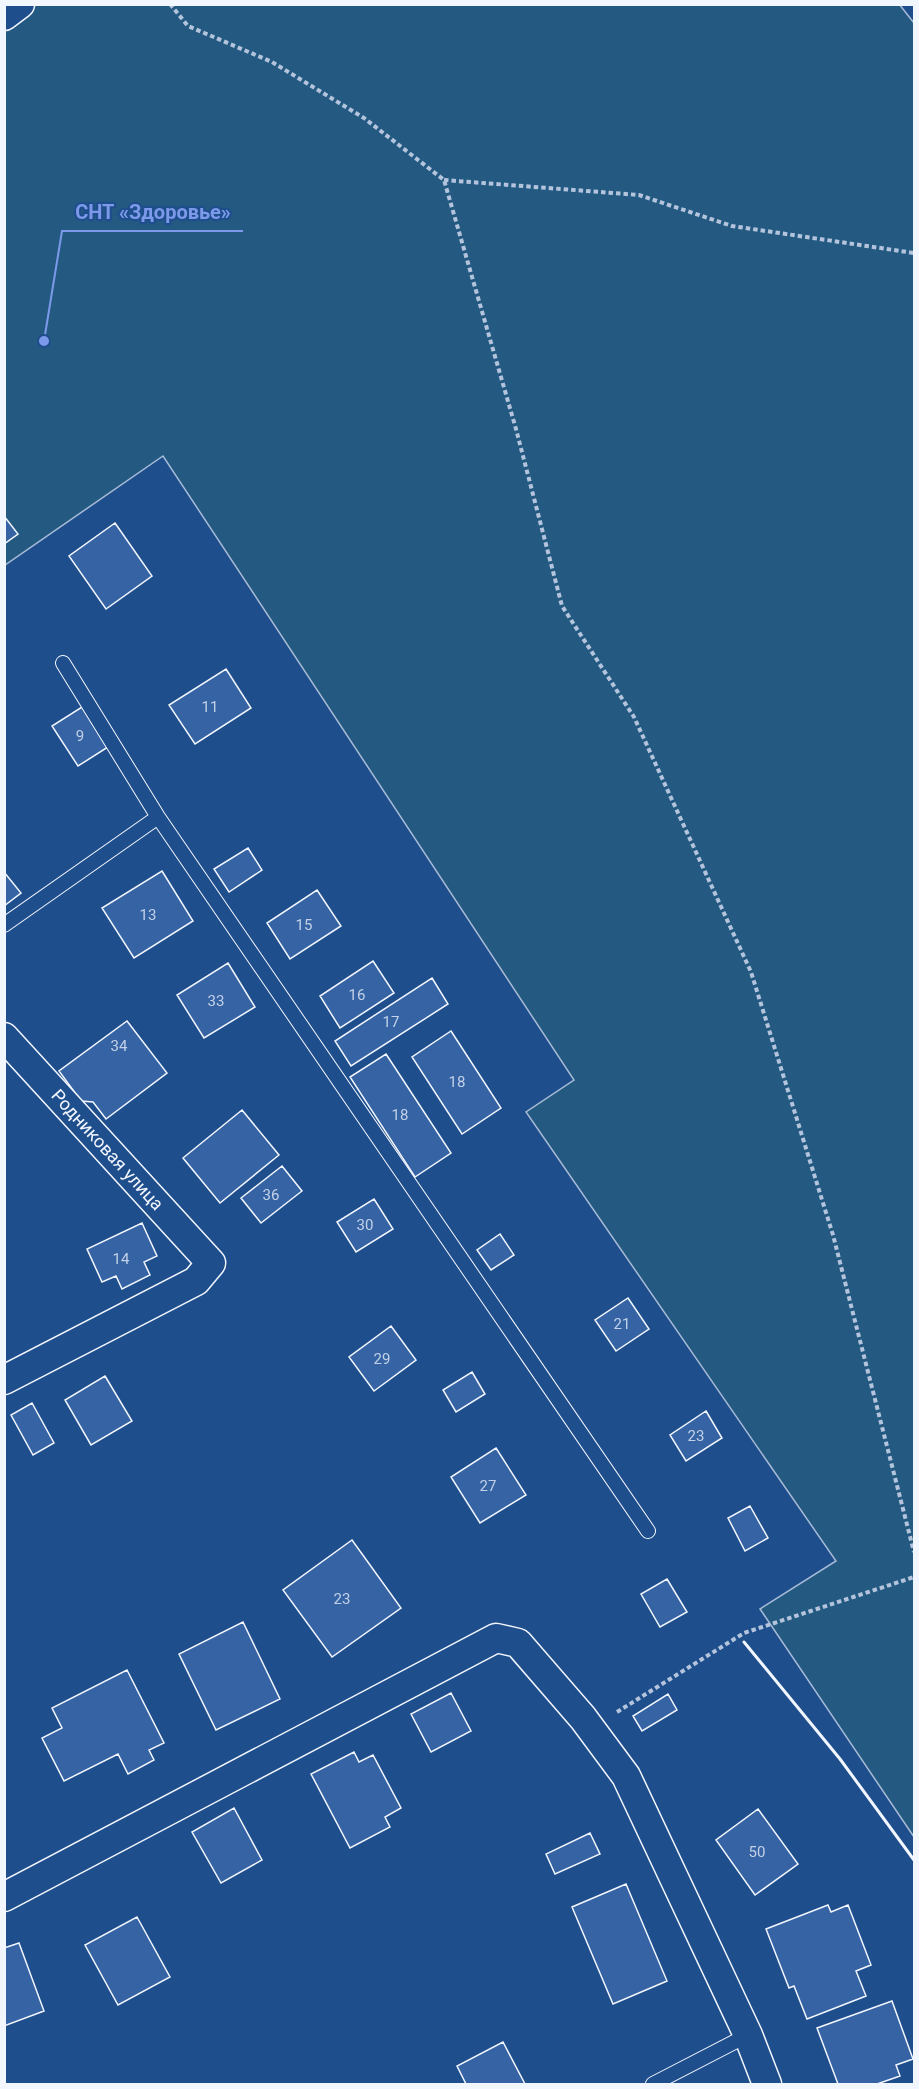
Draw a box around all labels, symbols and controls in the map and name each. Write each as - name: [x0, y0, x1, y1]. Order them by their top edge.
- callout: СНТ «Здоровье»: [62, 193, 243, 231]
- text: СНТ «Здоровье»: [75, 200, 231, 224]
- house number: 11: [202, 698, 218, 716]
- house number: 9: [76, 727, 84, 745]
- house number: 13: [140, 906, 156, 924]
- house number: 15: [296, 916, 312, 934]
- house number: 16: [349, 986, 365, 1004]
- house number: 33: [208, 992, 224, 1010]
- house number: 17: [383, 1013, 399, 1031]
- house number: 34: [111, 1037, 128, 1055]
- house number: 18: [449, 1073, 465, 1091]
- street label: Родниковая улица: [47, 1085, 168, 1214]
- house number: 18: [392, 1106, 408, 1124]
- house number: 36: [263, 1186, 279, 1204]
- house number: 30: [357, 1216, 373, 1234]
- house number: 14: [113, 1250, 130, 1268]
- house number: 21: [614, 1315, 630, 1333]
- house number: 29: [374, 1350, 390, 1368]
- house number: 23: [688, 1427, 704, 1445]
- house number: 27: [480, 1477, 496, 1495]
- house number: 23: [334, 1590, 350, 1608]
- house number: 50: [749, 1843, 765, 1861]

